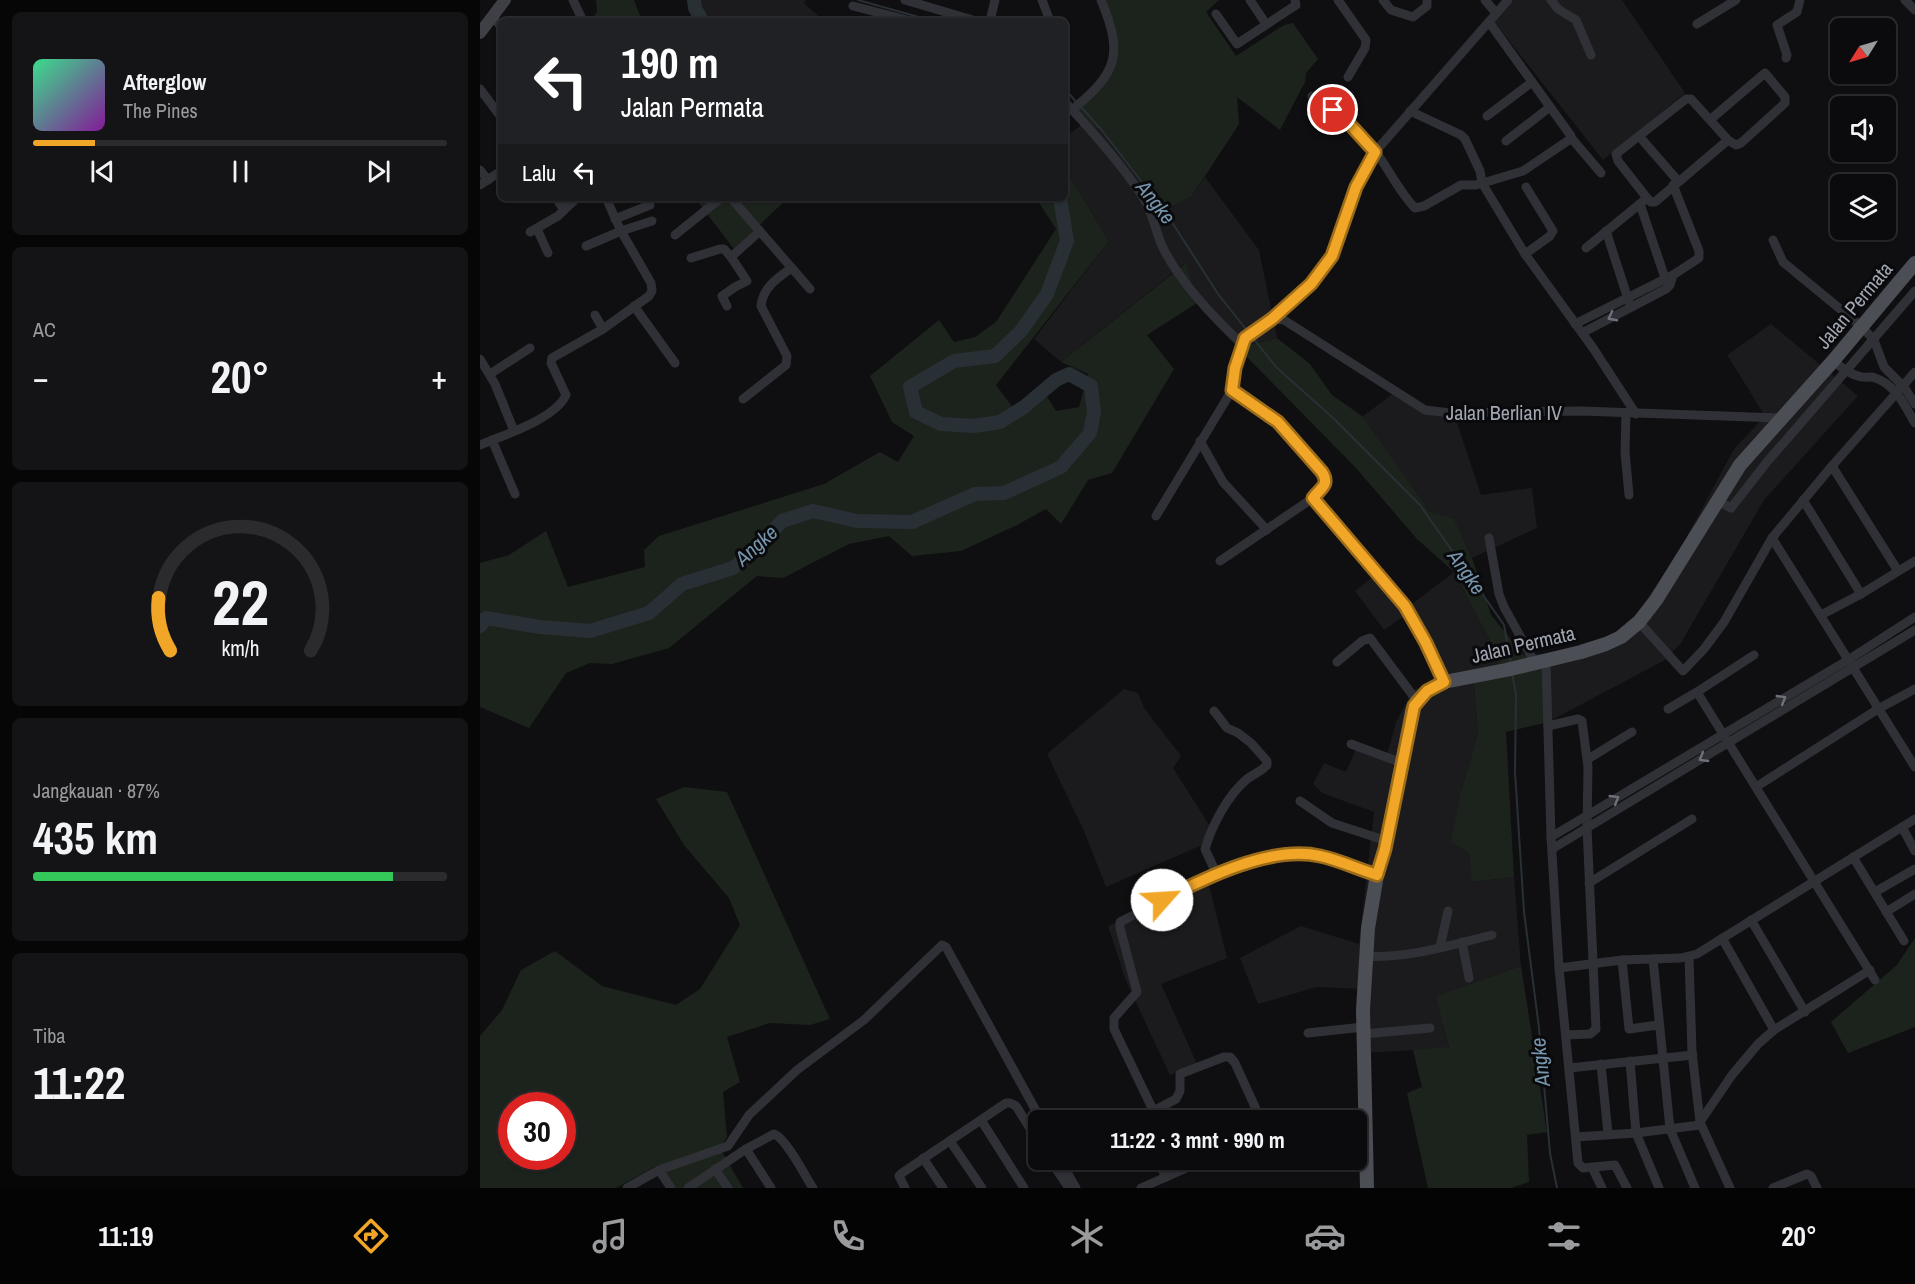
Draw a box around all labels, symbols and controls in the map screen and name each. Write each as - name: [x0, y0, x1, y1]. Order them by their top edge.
- north arrow: [1830, 18, 1896, 84]
- map controls: [1830, 18, 1896, 240]
- text: 190 m: [621, 35, 719, 91]
- icon: left: [522, 42, 600, 120]
- text: Afterglow: [123, 67, 206, 97]
- pin: [1307, 84, 1358, 135]
- text: Jalan Permata: [621, 89, 764, 125]
- icon: arrive: [1316, 93, 1349, 126]
- button: sound: [1830, 96, 1896, 162]
- text: The Pines: [123, 97, 198, 124]
- icon: previous: [86, 155, 119, 188]
- icon: pause: [224, 155, 257, 188]
- icon: next: [362, 155, 395, 188]
- icon: left: [568, 156, 601, 189]
- text: Lalu: [522, 158, 556, 188]
- water label: Angke: [1129, 173, 1182, 230]
- button: layers: [1830, 174, 1896, 240]
- street label: Jalan Permata: [1810, 256, 1898, 354]
- one-way arrow: [1608, 309, 1619, 321]
- text: AC: [33, 316, 56, 343]
- text: 20°: [210, 346, 270, 407]
- text: −: [33, 355, 49, 399]
- text: +: [431, 355, 447, 399]
- street label: Jalan Berlian IV: [1446, 399, 1562, 426]
- water label: Angke: [727, 518, 784, 573]
- water label: Angke: [1441, 543, 1493, 600]
- text: 22: [212, 560, 268, 644]
- street label: Jalan Permata: [1468, 619, 1578, 669]
- text: km/h: [221, 634, 259, 663]
- one-way arrow: [1776, 695, 1786, 707]
- one-way arrow: [1699, 750, 1709, 762]
- text: Jangkauan · 87%: [33, 777, 160, 804]
- one-way arrow: [1609, 795, 1619, 807]
- text: 435 km: [33, 807, 158, 868]
- position arrow: [1130, 868, 1194, 932]
- text: Tiba: [33, 1022, 65, 1049]
- water label: Angke: [1523, 1036, 1557, 1089]
- text: 11:22: [33, 1052, 125, 1113]
- speed limit sign: 30: [498, 1092, 576, 1170]
- text: 11:22 · 3 mnt · 990 m: [1110, 1125, 1285, 1155]
- icon: directions: [350, 1215, 392, 1257]
- icon: music: [589, 1215, 631, 1257]
- icon: phone: [827, 1215, 869, 1257]
- icon: climate: [1066, 1215, 1108, 1257]
- icon: car: [1304, 1215, 1346, 1257]
- icon: filters: [1543, 1215, 1585, 1257]
- text: 11:19: [98, 1218, 154, 1254]
- text: 20°: [1781, 1218, 1817, 1254]

